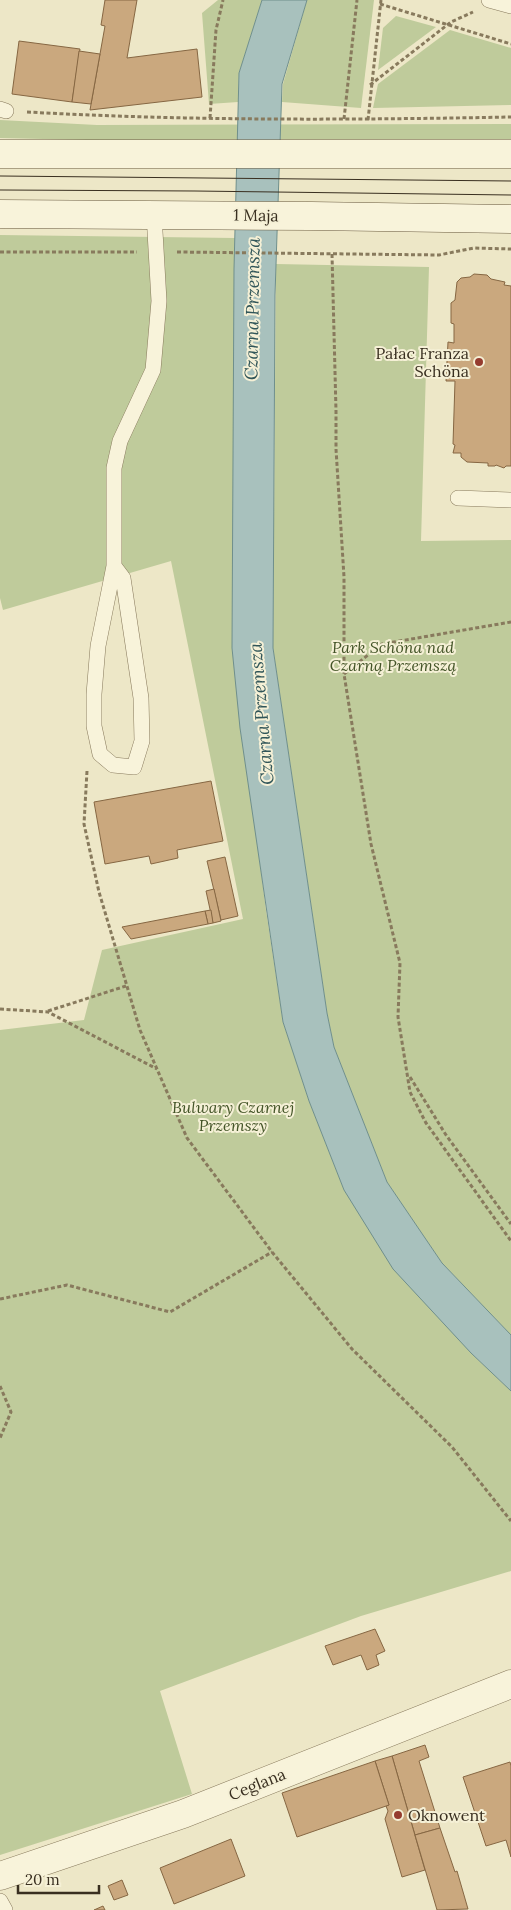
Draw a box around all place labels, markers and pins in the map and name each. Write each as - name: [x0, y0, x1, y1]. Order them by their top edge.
- place label: Pałac Franza Schöna: [376, 343, 469, 381]
- marker: Pałac Franza Schöna: [473, 356, 485, 368]
- place label: Oknowent: [408, 1805, 486, 1825]
- marker: Oknowent: [392, 1809, 404, 1821]

